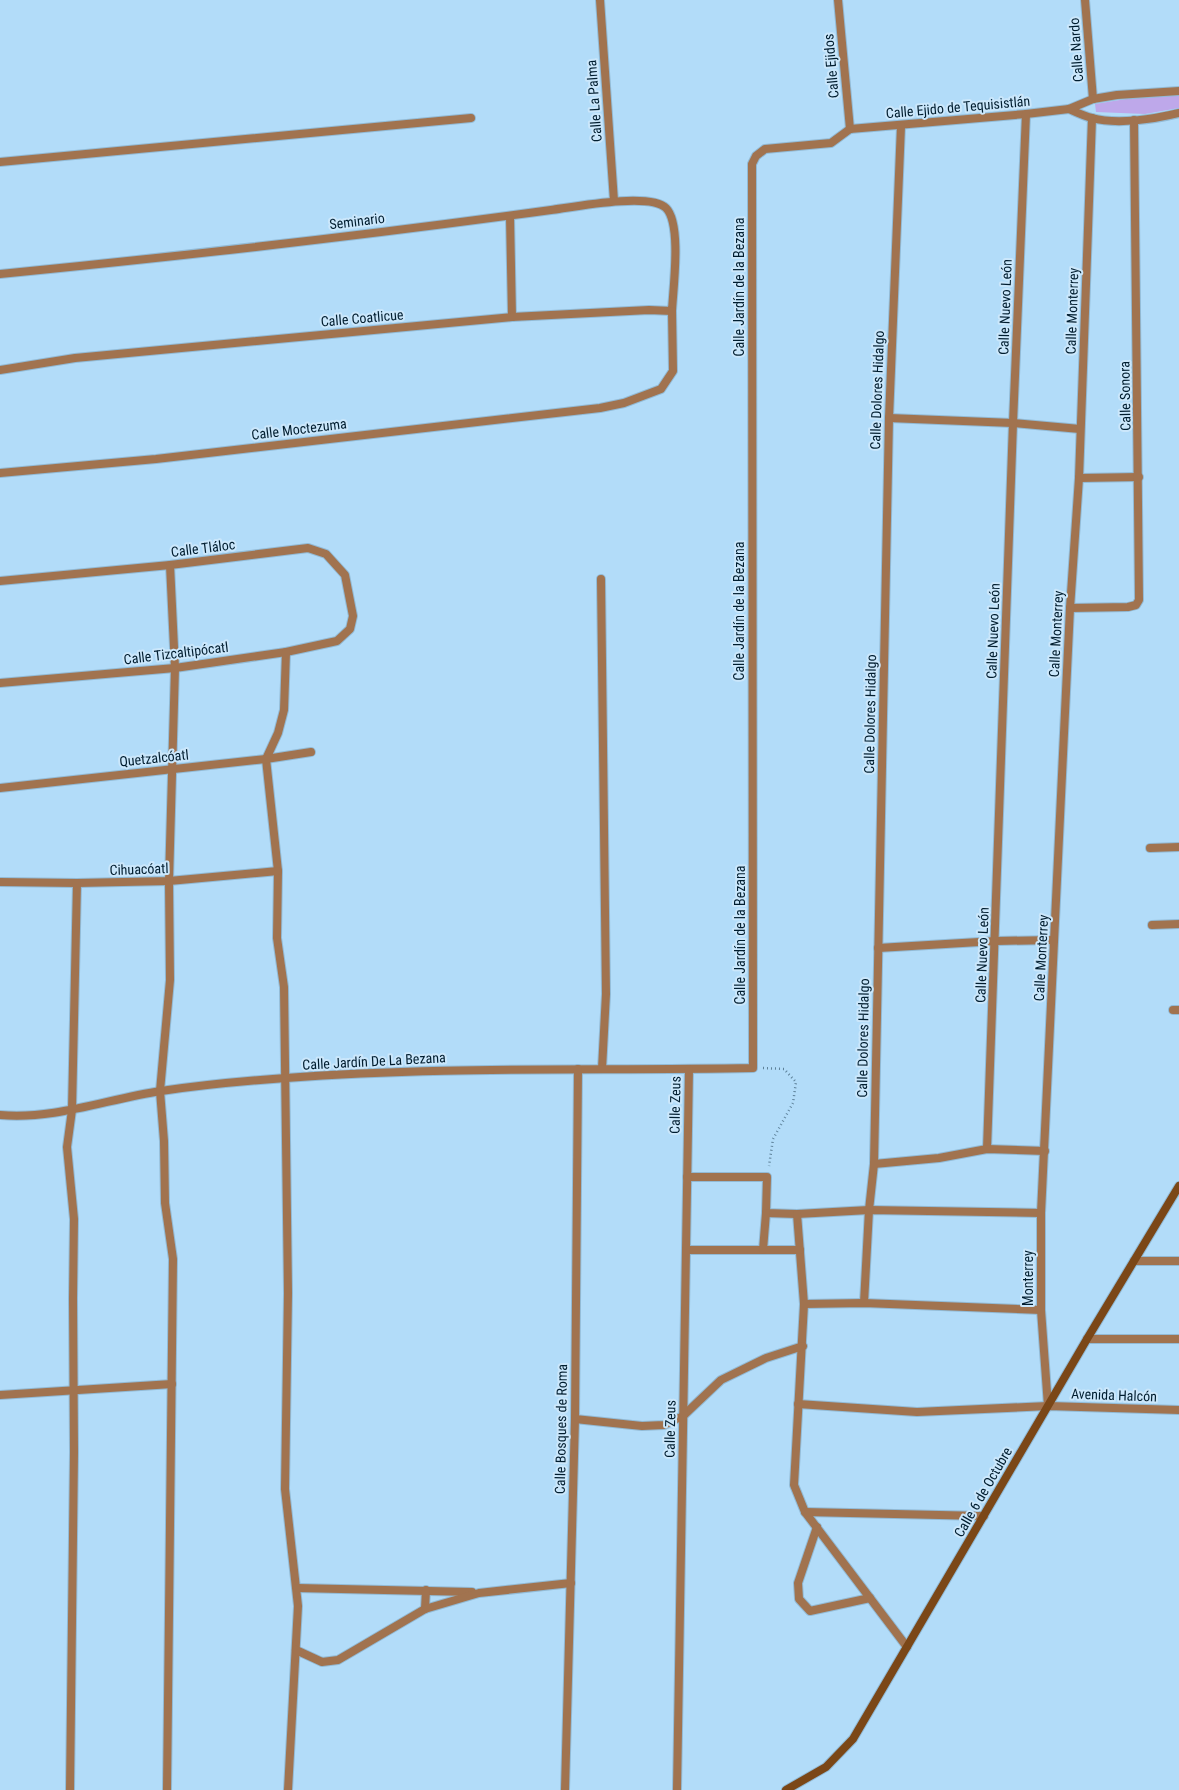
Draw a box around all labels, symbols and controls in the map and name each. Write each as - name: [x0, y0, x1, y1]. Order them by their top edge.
- street label: Calle Nardo: [1066, 17, 1086, 83]
- street label: Calle Ejidos: [820, 33, 842, 99]
- street label: Calle La Palma: [583, 59, 605, 143]
- street label: Calle Ejido de Tequisistlán: [885, 93, 1031, 121]
- street label: Seminario: [328, 210, 386, 232]
- street label: Calle Jardín de la Bezana: [731, 217, 747, 357]
- street label: Calle Nuevo León: [995, 259, 1015, 355]
- street label: Calle Monterrey: [1062, 267, 1082, 355]
- street label: Calle Coatlicue: [320, 306, 404, 330]
- street label: Calle Dolores Hidalgo: [867, 330, 887, 450]
- street label: Calle Sonora: [1116, 361, 1134, 431]
- street label: Calle Moctezuma: [250, 415, 348, 443]
- street label: Calle Tláloc: [170, 536, 236, 560]
- street label: Calle Jardín de la Bezana: [731, 541, 747, 681]
- street label: Calle Nuevo León: [983, 583, 1003, 679]
- street label: Calle Monterrey: [1046, 590, 1066, 678]
- street label: Calle Tizcaltipócatl: [123, 639, 229, 667]
- street label: Calle Dolores Hidalgo: [861, 654, 879, 774]
- street label: Quetzalcóatl: [119, 746, 189, 770]
- street label: Cihuacóatl: [109, 860, 169, 878]
- street label: Calle Jardín de la Bezana: [732, 865, 748, 1005]
- street label: Calle Nuevo León: [972, 907, 992, 1003]
- street label: Calle Monterrey: [1031, 914, 1051, 1002]
- street label: Calle Dolores Hidalgo: [854, 978, 872, 1098]
- street label: Calle Jardín De La Bezana: [302, 1049, 446, 1073]
- street label: Calle Zeus: [666, 1076, 684, 1134]
- street label: Monterrey: [1020, 1250, 1036, 1306]
- street label: Calle Bosques de Roma: [552, 1364, 570, 1494]
- street label: Avenida Halcón: [1071, 1386, 1157, 1404]
- street label: Calle Zeus: [661, 1400, 679, 1458]
- street label: Calle 6 de Octubre: [951, 1444, 1015, 1540]

